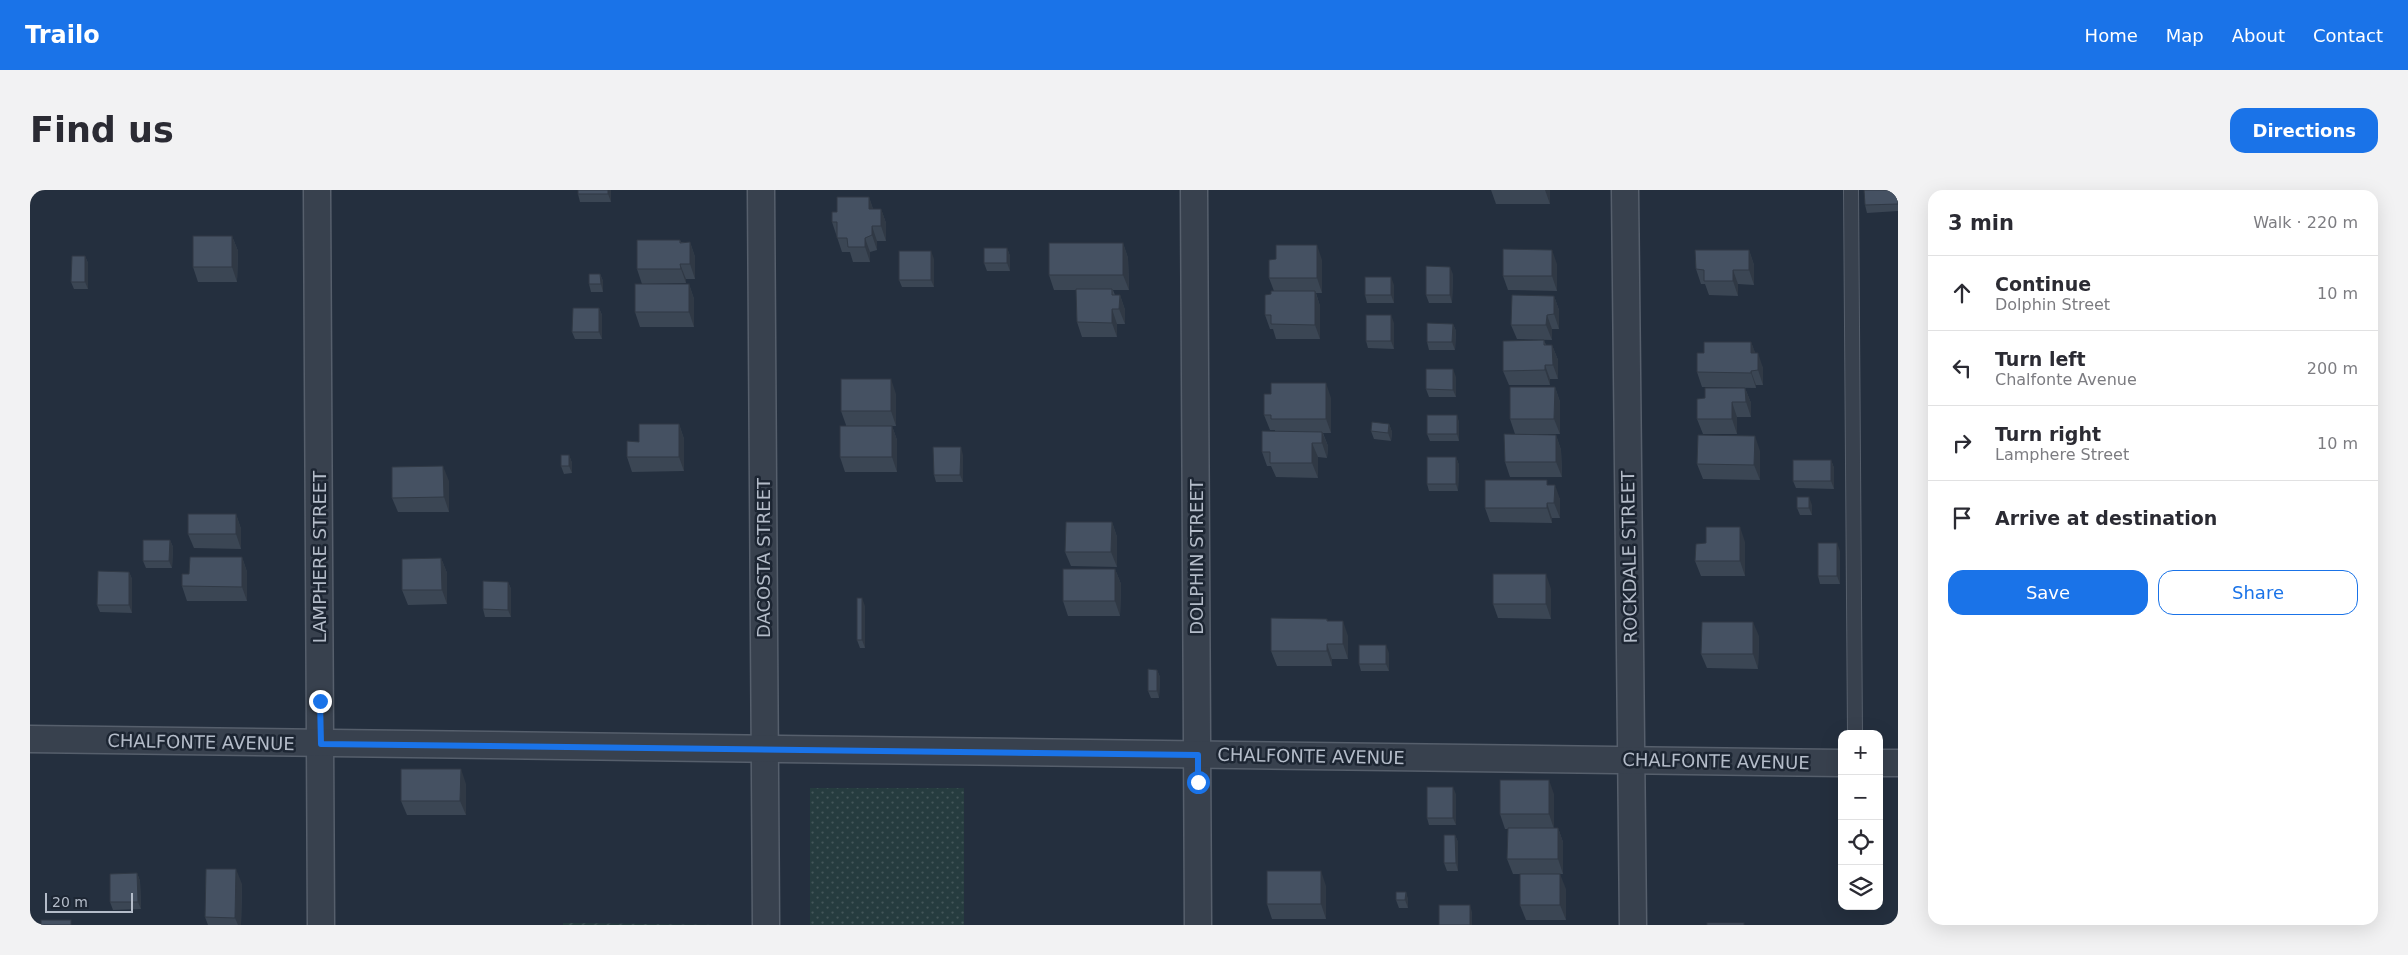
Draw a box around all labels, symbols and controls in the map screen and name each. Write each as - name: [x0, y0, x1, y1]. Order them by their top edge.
- text: Trailo: [25, 21, 100, 49]
- text: Home: [2085, 25, 2138, 46]
- text: Map: [2166, 25, 2204, 46]
- text: About: [2232, 25, 2285, 46]
- text: Contact: [2313, 25, 2383, 46]
- button: Directions: [2230, 108, 2378, 153]
- text: Find us: [30, 110, 174, 150]
- text: 3 min: [1948, 211, 2014, 235]
- text: Walk · 220 m: [2253, 213, 2358, 232]
- text: Continue: [1995, 273, 2091, 295]
- icon: ahead: [1948, 279, 1976, 307]
- text: 10 m: [2317, 284, 2358, 303]
- text: Dolphin Street: [1995, 295, 2110, 314]
- text: Turn left: [1995, 348, 2086, 370]
- icon: left: [1948, 354, 1976, 382]
- text: 200 m: [2307, 359, 2358, 378]
- text: Chalfonte Avenue: [1995, 370, 2137, 389]
- text: Turn right: [1995, 423, 2101, 445]
- icon: right: [1948, 429, 1976, 457]
- text: 10 m: [2317, 434, 2358, 453]
- text: Lamphere Street: [1995, 445, 2129, 464]
- street label: ROCKDALE STREET: [1617, 469, 1641, 644]
- street label: LAMPHERE STREET: [309, 470, 330, 643]
- street label: DACOSTA STREET: [753, 477, 774, 638]
- street label: DOLPHIN STREET: [1186, 478, 1207, 635]
- icon: arrive: [1948, 504, 1976, 532]
- text: Arrive at destination: [1995, 507, 2217, 529]
- button: Save: [1948, 570, 2148, 615]
- button: Share: [2158, 570, 2358, 615]
- route end: [309, 690, 332, 713]
- street label: CHALFONTE AVENUE: [107, 730, 295, 754]
- map controls: [1838, 730, 1883, 910]
- button: +: [1838, 730, 1883, 775]
- street label: CHALFONTE AVENUE: [1217, 744, 1405, 768]
- street label: CHALFONTE AVENUE: [1622, 749, 1810, 773]
- route start: [1187, 771, 1210, 794]
- button: −: [1838, 775, 1883, 820]
- button: locate: [1838, 820, 1883, 865]
- button: layers: [1838, 865, 1883, 910]
- scale bar: [45, 890, 132, 913]
- text: 20 m: [52, 894, 88, 910]

